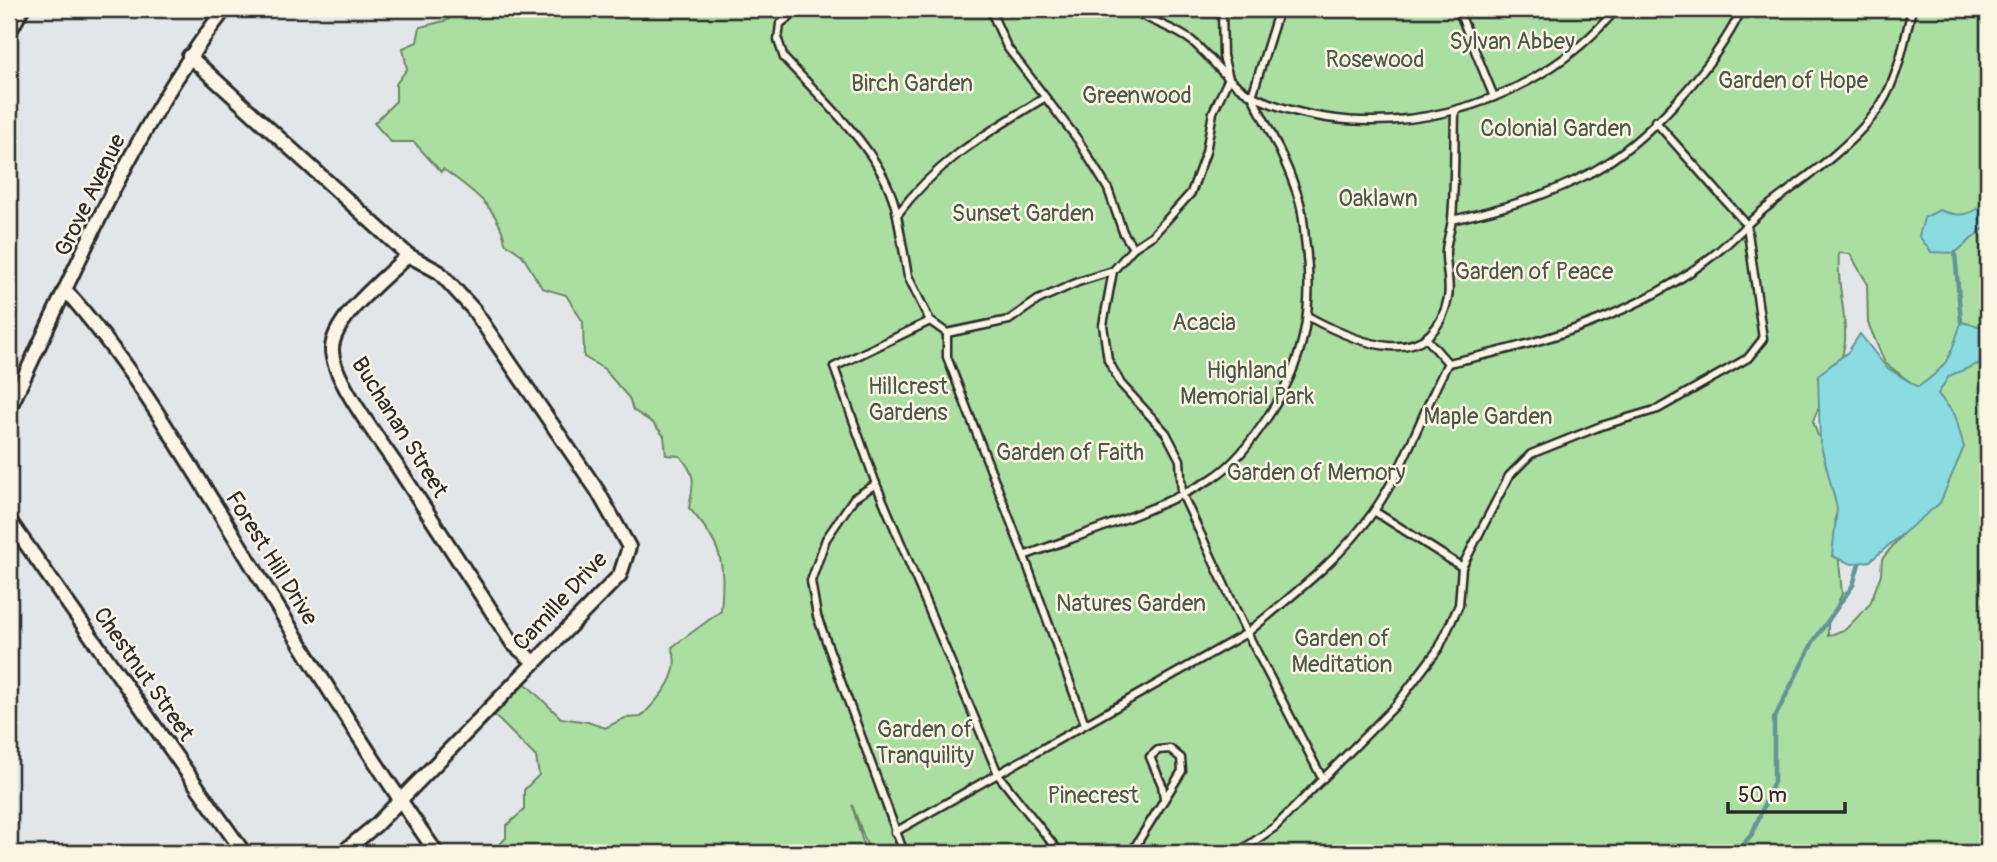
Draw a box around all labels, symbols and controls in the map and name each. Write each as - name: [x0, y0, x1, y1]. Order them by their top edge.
- park label: Sylvan Abbey: [1449, 27, 1575, 56]
- park label: Rosewood: [1326, 45, 1424, 74]
- park label: Garden of Hope: [1718, 66, 1869, 95]
- park label: Birch Garden: [851, 69, 973, 98]
- park label: Greenwood: [1082, 81, 1192, 110]
- park label: Colonial Garden: [1480, 114, 1632, 143]
- street label: Grove Avenue: [48, 128, 132, 261]
- park label: Oaklawn: [1338, 184, 1418, 213]
- park label: Sunset Garden: [952, 199, 1094, 228]
- park label: Garden of Peace: [1455, 257, 1614, 286]
- park label: Acacia: [1172, 308, 1236, 337]
- street label: Buchanan Street: [345, 351, 455, 503]
- park label: Highland Memorial Park: [1180, 356, 1314, 411]
- park label: Hillcrest Gardens: [868, 372, 949, 427]
- park label: Maple Garden: [1423, 402, 1553, 431]
- park label: Garden of Faith: [996, 438, 1144, 467]
- park label: Garden of Memory: [1226, 458, 1406, 487]
- street label: Forest Hill Drive: [219, 486, 325, 631]
- street label: Camille Drive: [506, 545, 614, 657]
- park label: Natures Garden: [1056, 589, 1206, 618]
- street label: Chestnut Street: [87, 601, 201, 747]
- park label: Garden of Meditation: [1291, 624, 1393, 679]
- park label: Garden of Tranquility: [876, 715, 974, 770]
- scale bar: [1728, 771, 1845, 815]
- park label: Pinecrest: [1047, 781, 1139, 810]
- text: 50 m: [1738, 782, 1787, 809]

